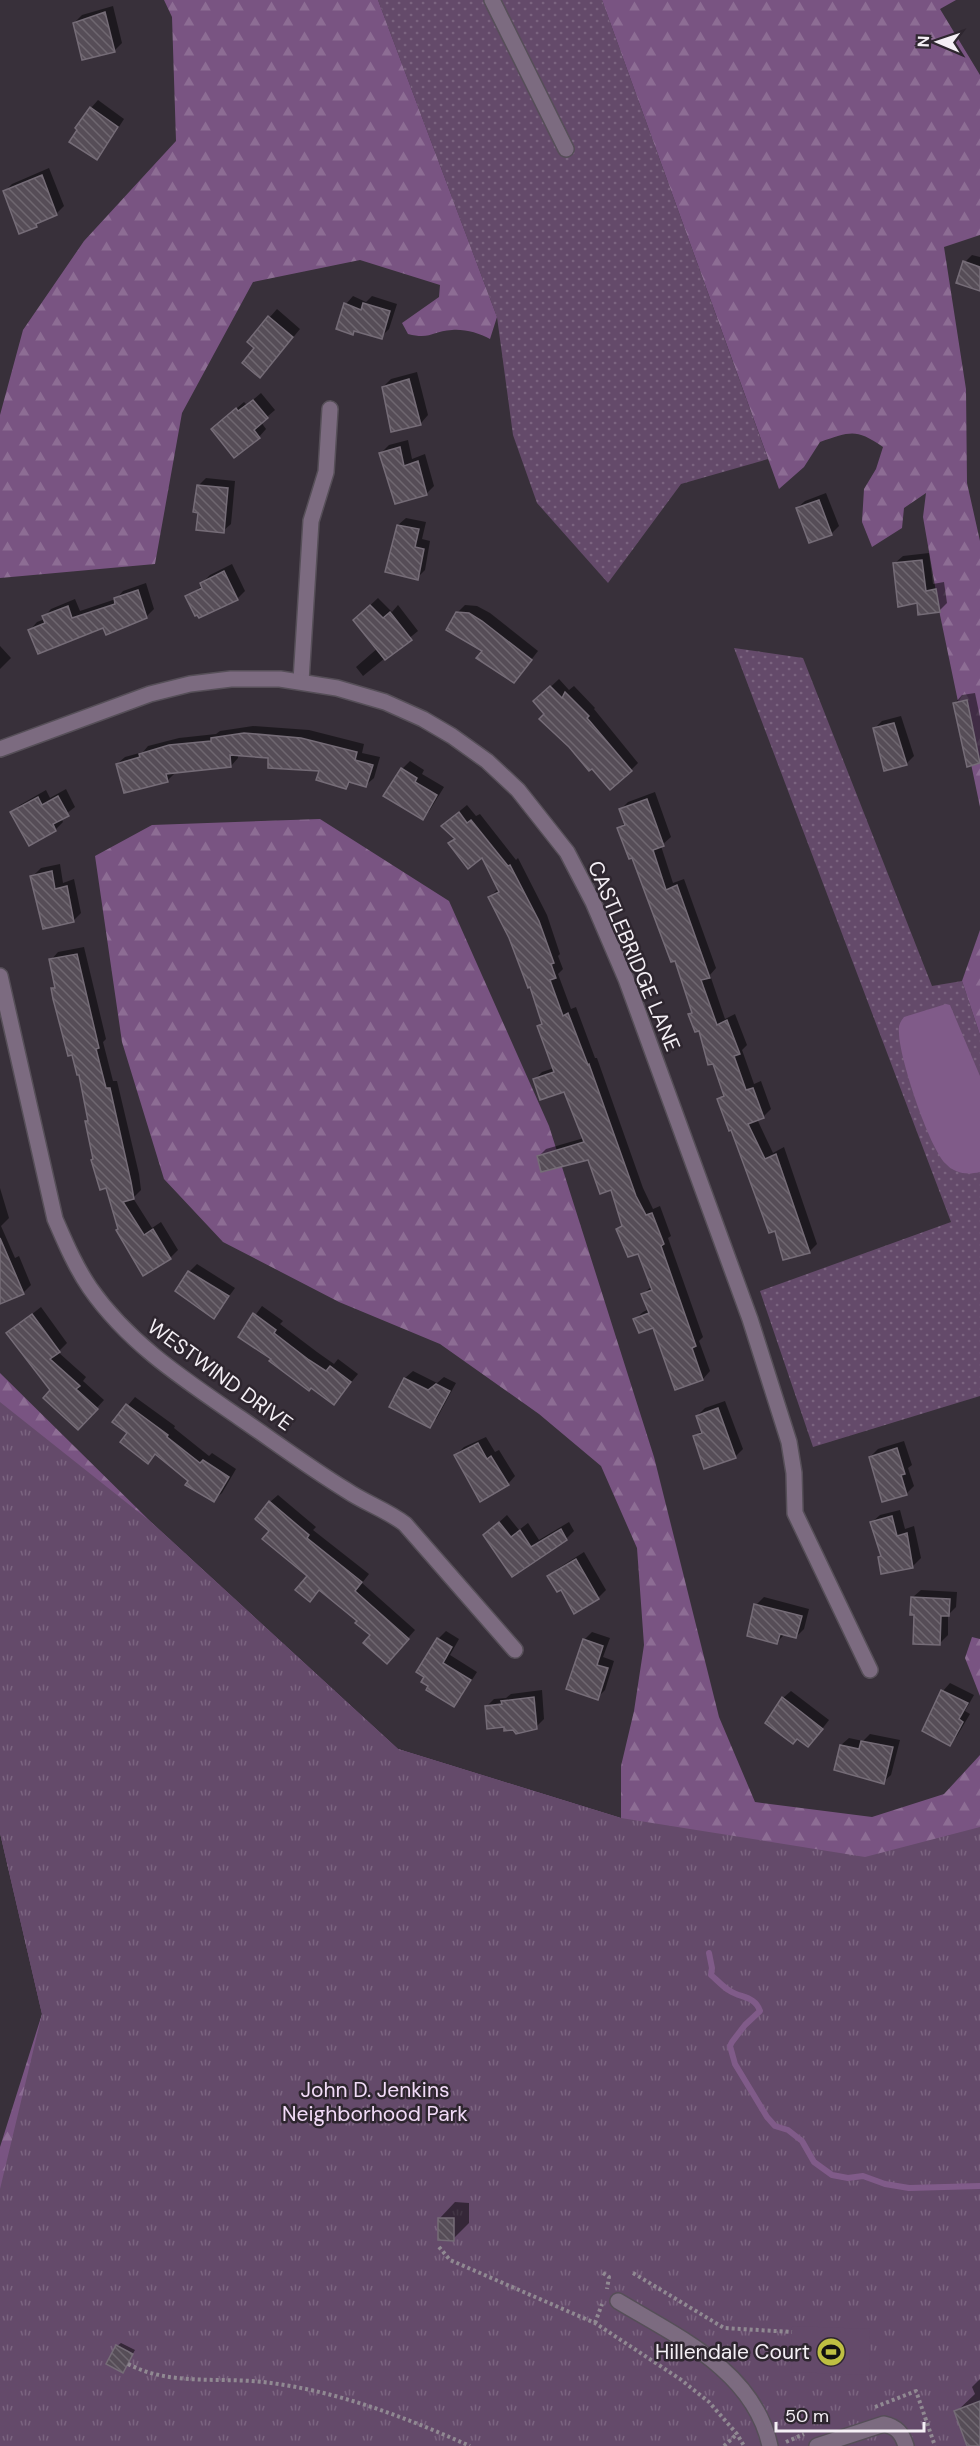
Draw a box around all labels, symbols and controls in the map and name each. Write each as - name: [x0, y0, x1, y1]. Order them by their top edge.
- north arrow: [908, 12, 968, 72]
- text: N: [913, 35, 934, 48]
- street label: CASTLEBRIDGE LANE: [581, 856, 687, 1056]
- street label: WESTWIND DRIVE: [142, 1313, 298, 1437]
- park label: John D. Jenkins Neighborhood Park: [282, 2076, 468, 2128]
- sports icon: Hillendale Court: [815, 2336, 847, 2368]
- place label: Hillendale Court: [655, 2338, 810, 2366]
- scale bar: [776, 2395, 924, 2433]
- text: 50 m: [785, 2404, 829, 2428]

